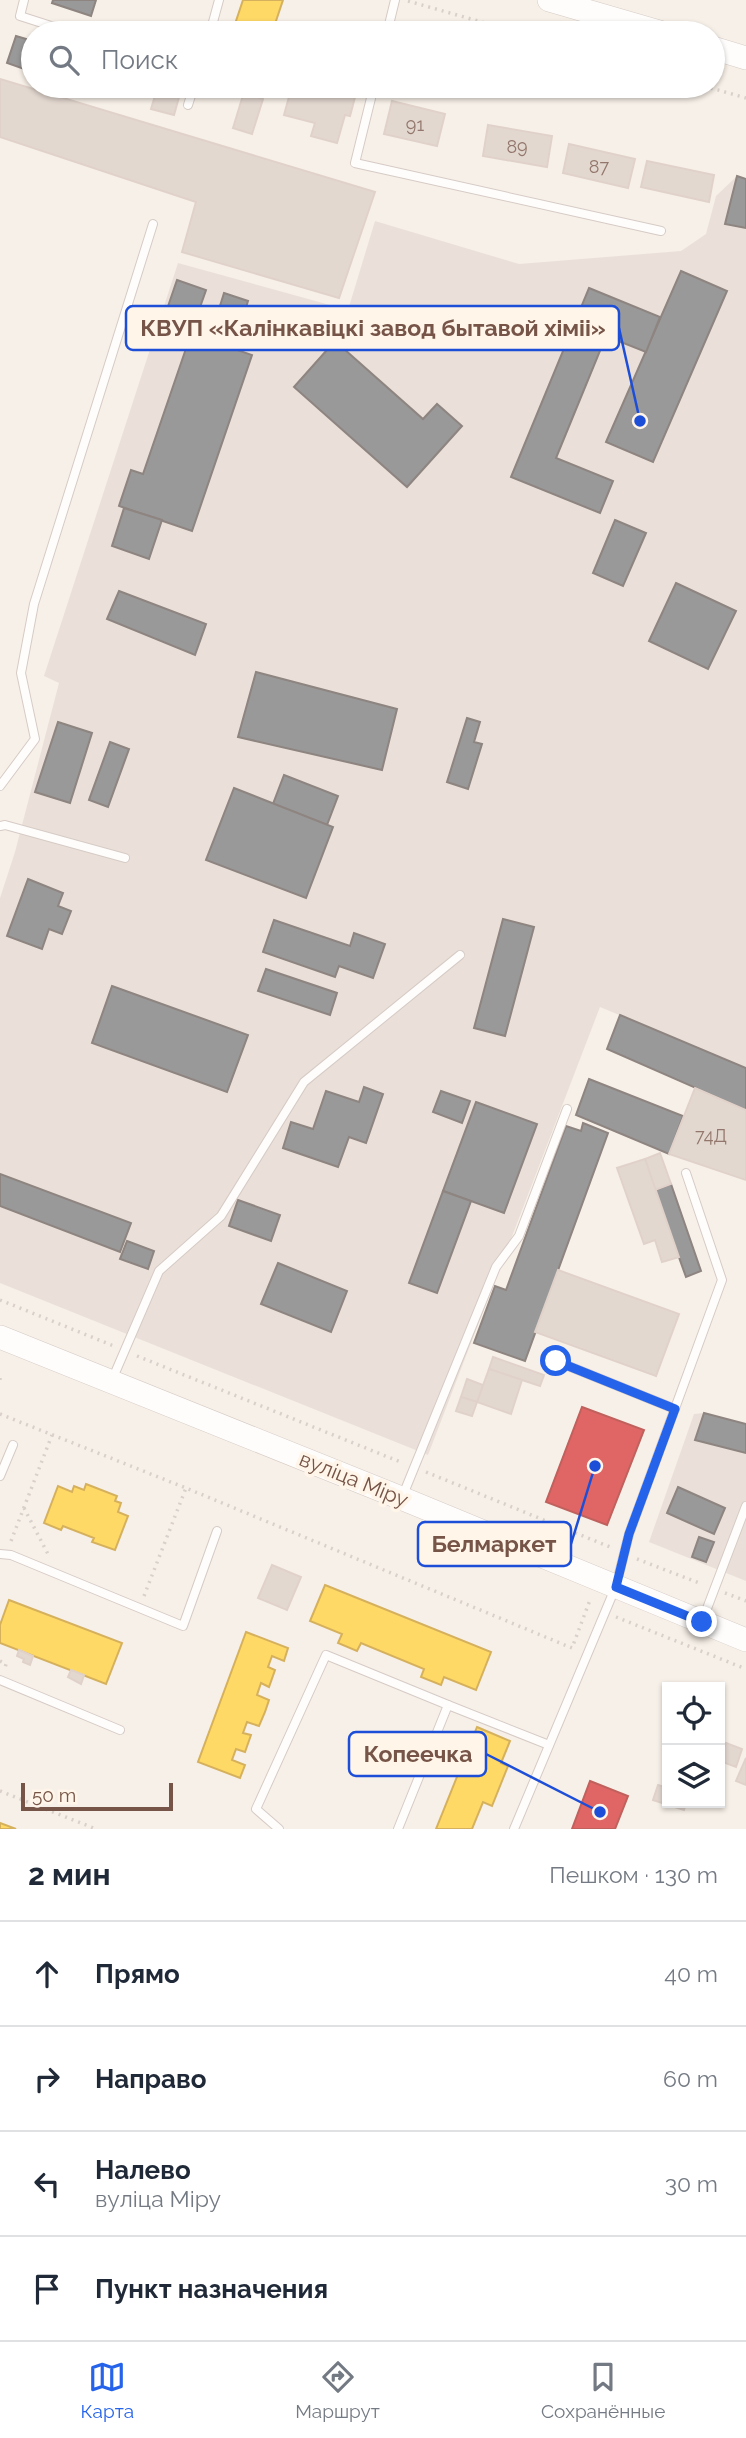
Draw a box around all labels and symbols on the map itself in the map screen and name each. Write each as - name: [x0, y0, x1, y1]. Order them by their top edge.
- house number: 91: [406, 114, 424, 135]
- house number: 89: [506, 136, 528, 157]
- house number: 87: [589, 156, 610, 177]
- callout: КВУП «Калінкавіцкі завод бытавой хіміі»: [126, 306, 619, 350]
- text: КВУП «Калінкавіцкі завод бытавой хіміі»: [140, 314, 606, 341]
- house number: 74Д: [695, 1125, 727, 1146]
- route start: [540, 1345, 571, 1376]
- street label: вуліца Міру: [296, 1446, 412, 1512]
- callout: Белмаркет: [418, 1522, 571, 1566]
- text: Белмаркет: [431, 1530, 557, 1557]
- route end: [686, 1606, 717, 1637]
- callout: Копеечка: [349, 1732, 486, 1776]
- text: Копеечка: [364, 1740, 472, 1767]
- scale bar: [21, 1780, 173, 1812]

